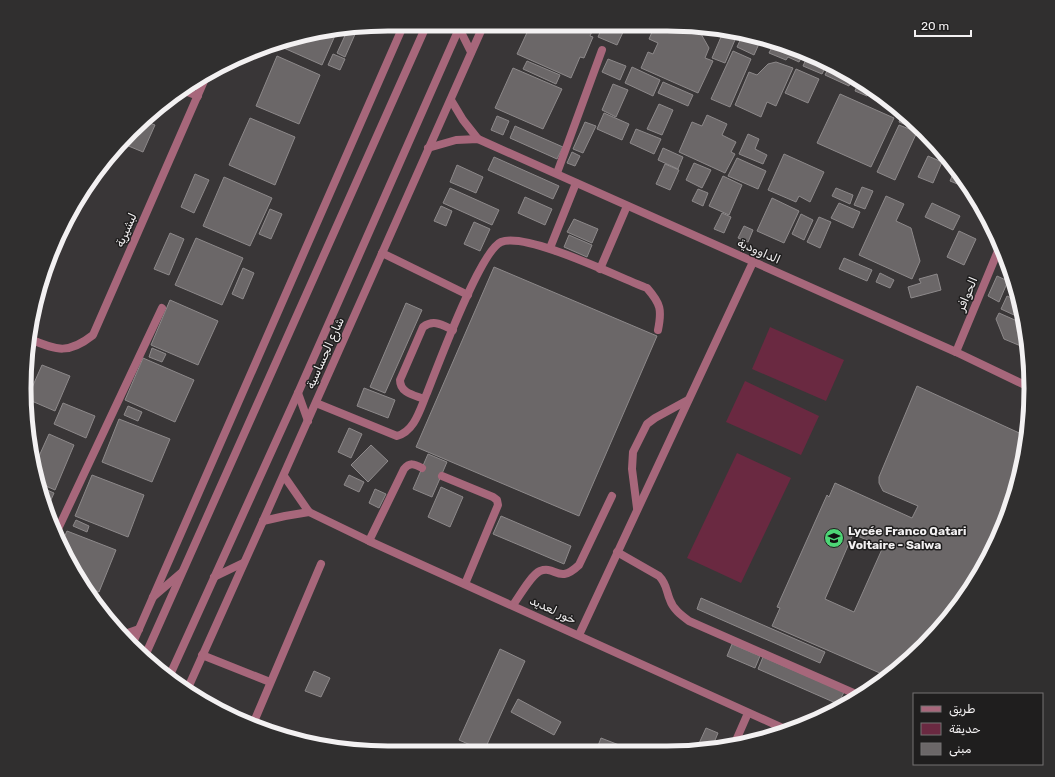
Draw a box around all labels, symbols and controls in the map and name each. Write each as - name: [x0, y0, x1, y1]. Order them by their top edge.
- scale bar: [915, 12, 971, 38]
- text: 20 m: [921, 19, 949, 33]
- street label: لبشيرية: [112, 211, 141, 250]
- street label: الداوودية: [735, 235, 783, 268]
- street label: الحوافر: [953, 275, 981, 315]
- street label: شارع الجساسية: [303, 315, 349, 392]
- place label: Lycée Franco Qatari Voltaire - Salwa: [848, 524, 966, 552]
- school or university icon: Lycée Franco Qatari Voltaire - Salwa: [823, 527, 845, 549]
- street label: خور لعديد: [527, 593, 578, 628]
- legend: [913, 693, 1043, 765]
- text: طريق: [949, 702, 975, 717]
- text: حديقة: [949, 722, 981, 736]
- text: مبنى: [949, 742, 972, 757]

